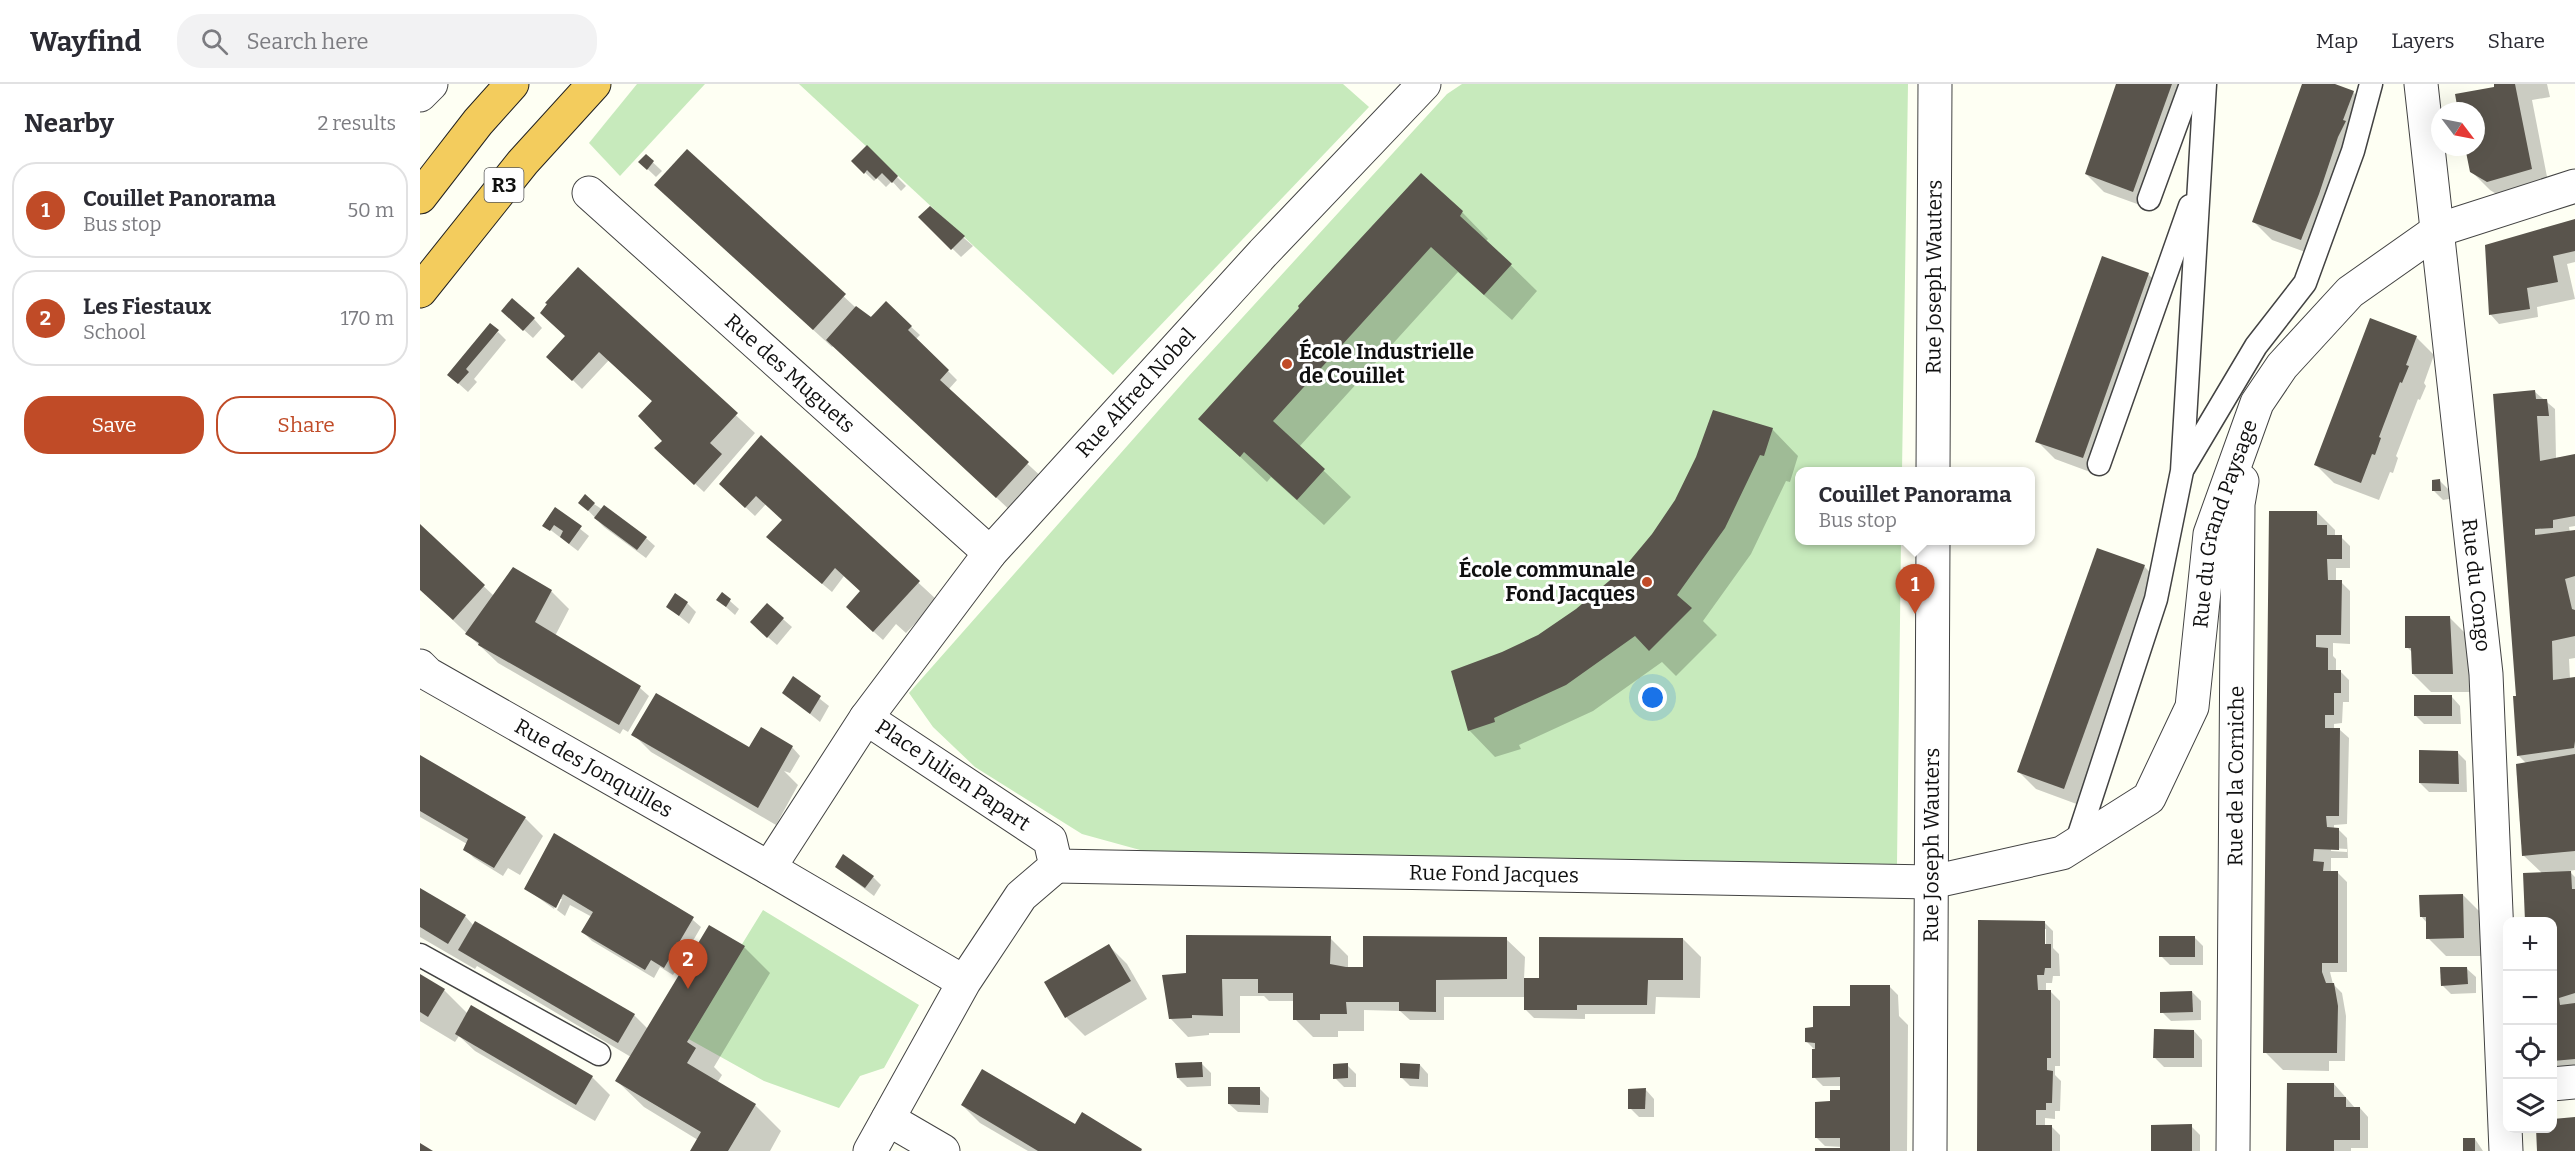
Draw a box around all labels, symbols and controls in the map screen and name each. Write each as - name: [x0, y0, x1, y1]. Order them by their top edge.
- search box: [177, 14, 597, 68]
- text: Wayfind: [30, 25, 141, 58]
- icon: search: [198, 25, 231, 58]
- text: Search here: [246, 28, 369, 55]
- text: Map: [2316, 28, 2358, 54]
- text: Layers: [2391, 28, 2455, 54]
- text: Share: [2488, 28, 2545, 54]
- north arrow: [2431, 102, 2485, 156]
- text: Nearby: [24, 108, 114, 139]
- text: 2 results: [317, 111, 396, 135]
- road number: R3: [484, 168, 524, 202]
- street label: Rue Joseph Wauters: [1921, 180, 1948, 374]
- text: Couillet Panorama: [83, 185, 276, 212]
- text: 1: [41, 198, 50, 222]
- text: 50 m: [347, 198, 394, 222]
- text: Bus stop: [83, 212, 161, 236]
- text: Les Fiestaux: [83, 293, 211, 320]
- text: 2: [40, 306, 51, 330]
- text: 170 m: [341, 306, 394, 330]
- street label: Rue des Muguets: [720, 308, 860, 438]
- text: School: [83, 320, 146, 344]
- street label: Rue Alfred Nobel: [1070, 323, 1201, 463]
- place label: École Industrielle de Couillet: [1299, 338, 1474, 389]
- marker: École Industrielle de Couillet: [1280, 357, 1294, 371]
- button: Save: [24, 396, 204, 454]
- button: Share: [216, 396, 396, 454]
- street label: Rue du Grand Paysage: [2187, 416, 2263, 629]
- popup: [1795, 467, 2035, 545]
- text: Couillet Panorama: [1819, 481, 2011, 508]
- text: Bus stop: [1819, 508, 1897, 532]
- street label: Rue du Congo: [2456, 517, 2496, 653]
- place label: École communale Fond Jacques: [1459, 556, 1635, 607]
- pin: 1: [1896, 564, 1934, 614]
- marker: École communale Fond Jacques: [1640, 575, 1654, 589]
- your location: [1638, 683, 1667, 712]
- street label: Rue de la Corniche: [2222, 686, 2250, 866]
- street label: Rue des Jonquilles: [510, 713, 677, 823]
- street label: Place Julien Papart: [871, 714, 1036, 837]
- street label: Rue Joseph Wauters: [1918, 748, 1945, 942]
- street label: Rue Fond Jacques: [1409, 859, 1579, 889]
- map controls: [2503, 917, 2557, 1133]
- button: +: [2503, 917, 2557, 971]
- pin: 2: [668, 940, 708, 989]
- button: −: [2503, 971, 2557, 1025]
- button: locate: [2503, 1025, 2557, 1079]
- button: layers: [2503, 1079, 2557, 1133]

